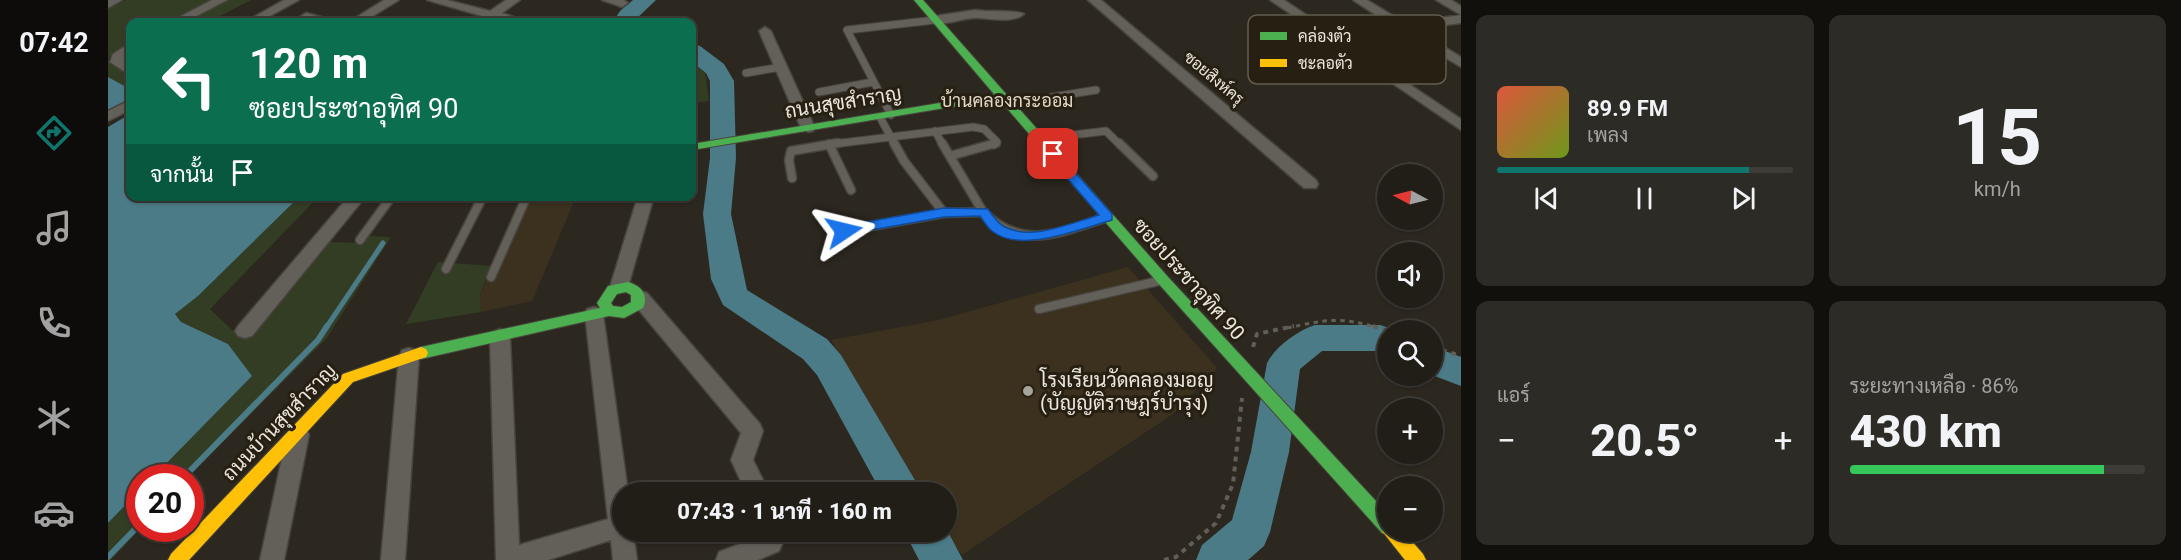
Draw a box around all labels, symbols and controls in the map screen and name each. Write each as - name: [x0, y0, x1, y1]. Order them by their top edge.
- legend: [1248, 15, 1446, 84]
- text: คล่องตัว: [1298, 26, 1352, 46]
- text: 07:42: [19, 27, 89, 59]
- text: 120 m: [249, 39, 368, 88]
- icon: left: [150, 42, 228, 120]
- street label: ซอยสิงห์ครุ: [1179, 45, 1250, 110]
- text: ชะลอตัว: [1298, 53, 1353, 73]
- street label: ถนนสุขสำราญ: [783, 81, 903, 125]
- district label: บ้านคลองกระออม: [941, 89, 1073, 111]
- text: 15: [1952, 92, 2042, 183]
- text: ซอยประชาอุทิศ 90: [249, 93, 458, 125]
- text: 89.9 FM: [1587, 96, 1668, 121]
- icon: directions: [33, 112, 75, 154]
- text: เพลง: [1587, 123, 1628, 147]
- pin: [1027, 128, 1078, 179]
- icon: arrive: [1036, 137, 1069, 170]
- icon: arrive: [226, 156, 259, 189]
- text: จากนั้น: [150, 162, 214, 187]
- north arrow: [1377, 164, 1443, 230]
- map controls: [1377, 164, 1443, 542]
- text: km/h: [1974, 177, 2021, 201]
- icon: previous: [1530, 182, 1563, 215]
- icon: pause: [1628, 182, 1661, 215]
- icon: next: [1727, 182, 1760, 215]
- position arrow: [812, 199, 876, 263]
- icon: music: [33, 207, 75, 249]
- street label: ซอยประชาอุทิศ 90: [1127, 213, 1250, 346]
- button: sound: [1377, 242, 1443, 308]
- icon: phone: [33, 302, 75, 344]
- button: search: [1377, 320, 1443, 386]
- street label: ถนนบ้านสุขสำราญ: [217, 359, 342, 487]
- place label: โรงเรียนวัดคลองมอญ (บัญญัติราษฎร์บำรุง): [1039, 367, 1214, 417]
- text: ระยะทางเหลือ · 86%: [1850, 374, 2018, 398]
- text: แอร์: [1497, 383, 1530, 407]
- marker: โรงเรียนวัดคลองมอญ (บัญญัติราษฎร์บำรุง): [1021, 384, 1035, 398]
- icon: climate: [33, 397, 75, 439]
- button: +: [1377, 398, 1443, 464]
- text: 430 km: [1850, 405, 2002, 458]
- text: 20.5°: [1590, 414, 1699, 467]
- text: −: [1497, 421, 1516, 460]
- text: +: [1774, 421, 1792, 460]
- speed limit sign: 20: [126, 464, 204, 542]
- button: −: [1377, 476, 1443, 542]
- icon: car: [33, 492, 75, 534]
- text: 07:43 · 1 นาที · 160 m: [677, 499, 892, 524]

